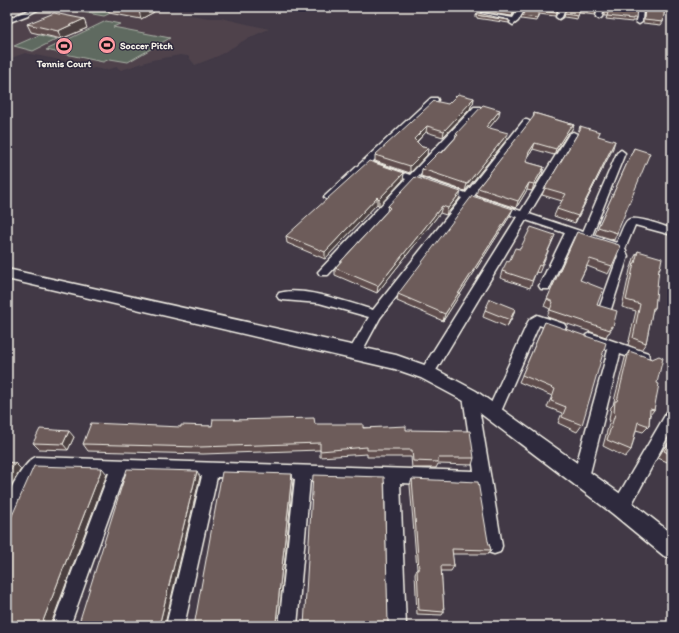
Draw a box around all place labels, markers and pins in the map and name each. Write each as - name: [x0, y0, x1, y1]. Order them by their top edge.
- sports icon: Soccer Pitch: [97, 35, 117, 55]
- sports icon: Tennis Court: [54, 36, 74, 56]
- place label: Soccer Pitch: [120, 39, 174, 52]
- place label: Tennis Court: [36, 57, 91, 70]

